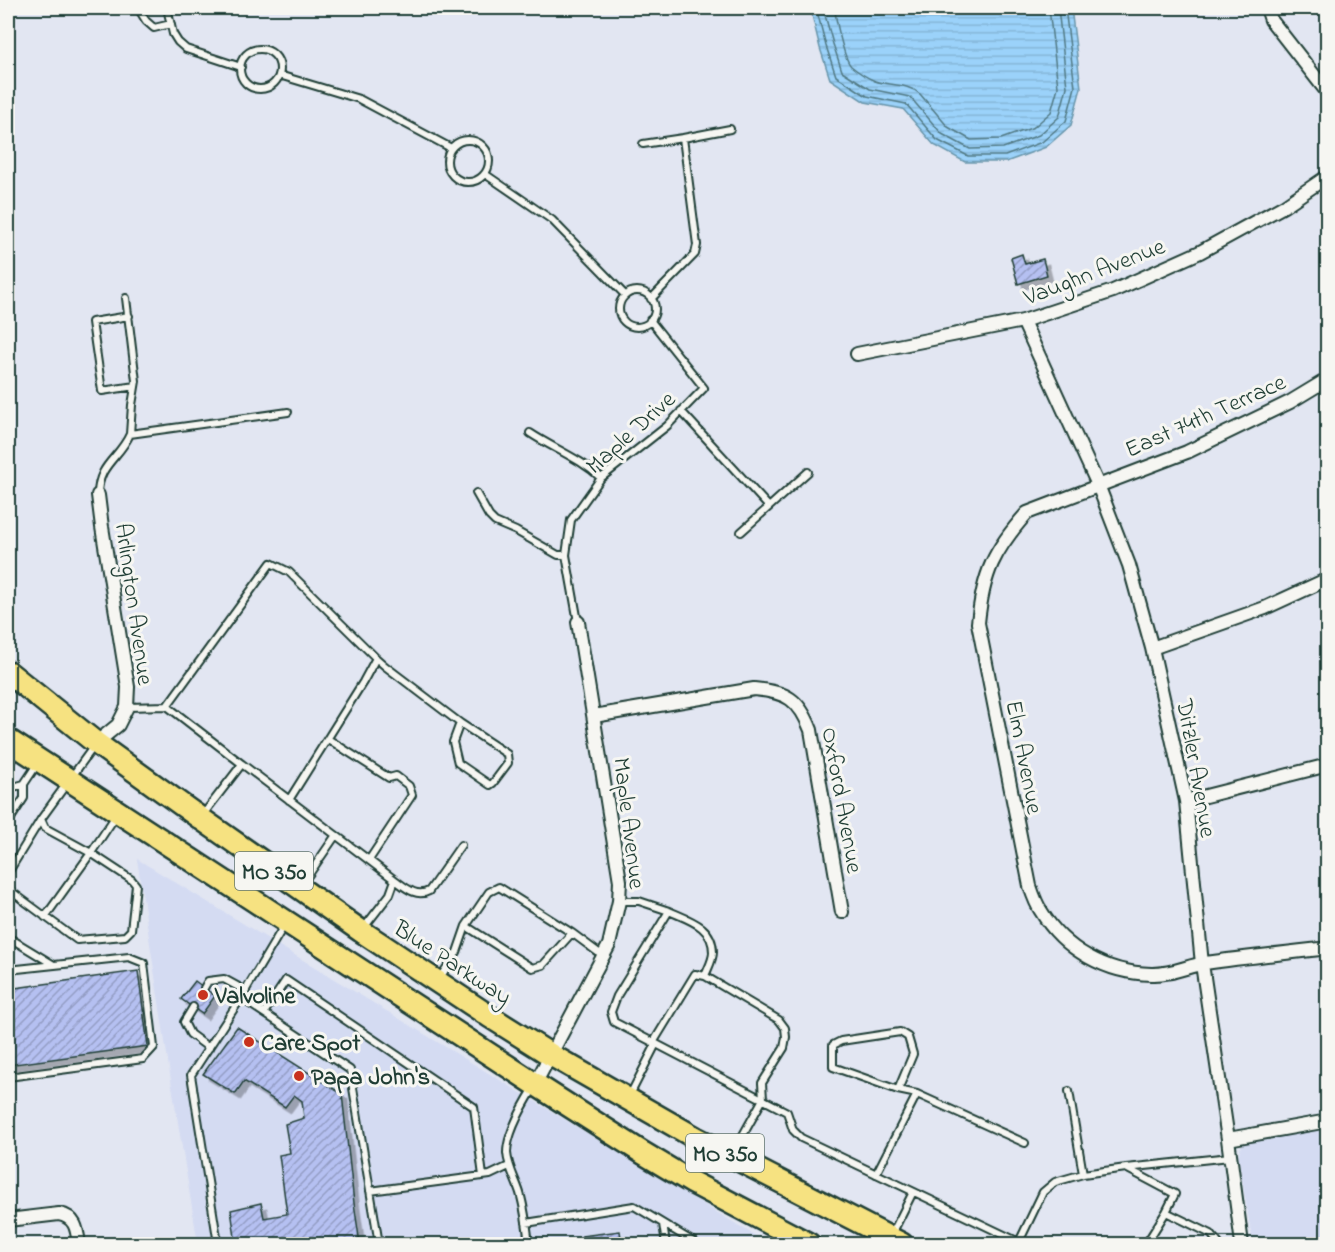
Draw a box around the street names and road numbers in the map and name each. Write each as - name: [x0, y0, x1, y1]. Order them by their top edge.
- street label: Vaughn Avenue: [1018, 230, 1171, 317]
- street label: East 74th Terrace: [1120, 366, 1292, 468]
- street label: Maple Drive: [579, 384, 685, 484]
- street label: Arlington Avenue: [104, 521, 161, 688]
- street label: Ditzler Avenue: [1165, 695, 1224, 841]
- street label: Elm Avenue: [994, 698, 1051, 817]
- street label: Oxford Avenue: [811, 725, 871, 876]
- street label: Maple Avenue: [602, 755, 653, 891]
- road number: MO 350: [235, 852, 313, 890]
- street label: Blue Parkway: [384, 912, 518, 1016]
- road number: MO 350: [686, 1134, 764, 1172]

